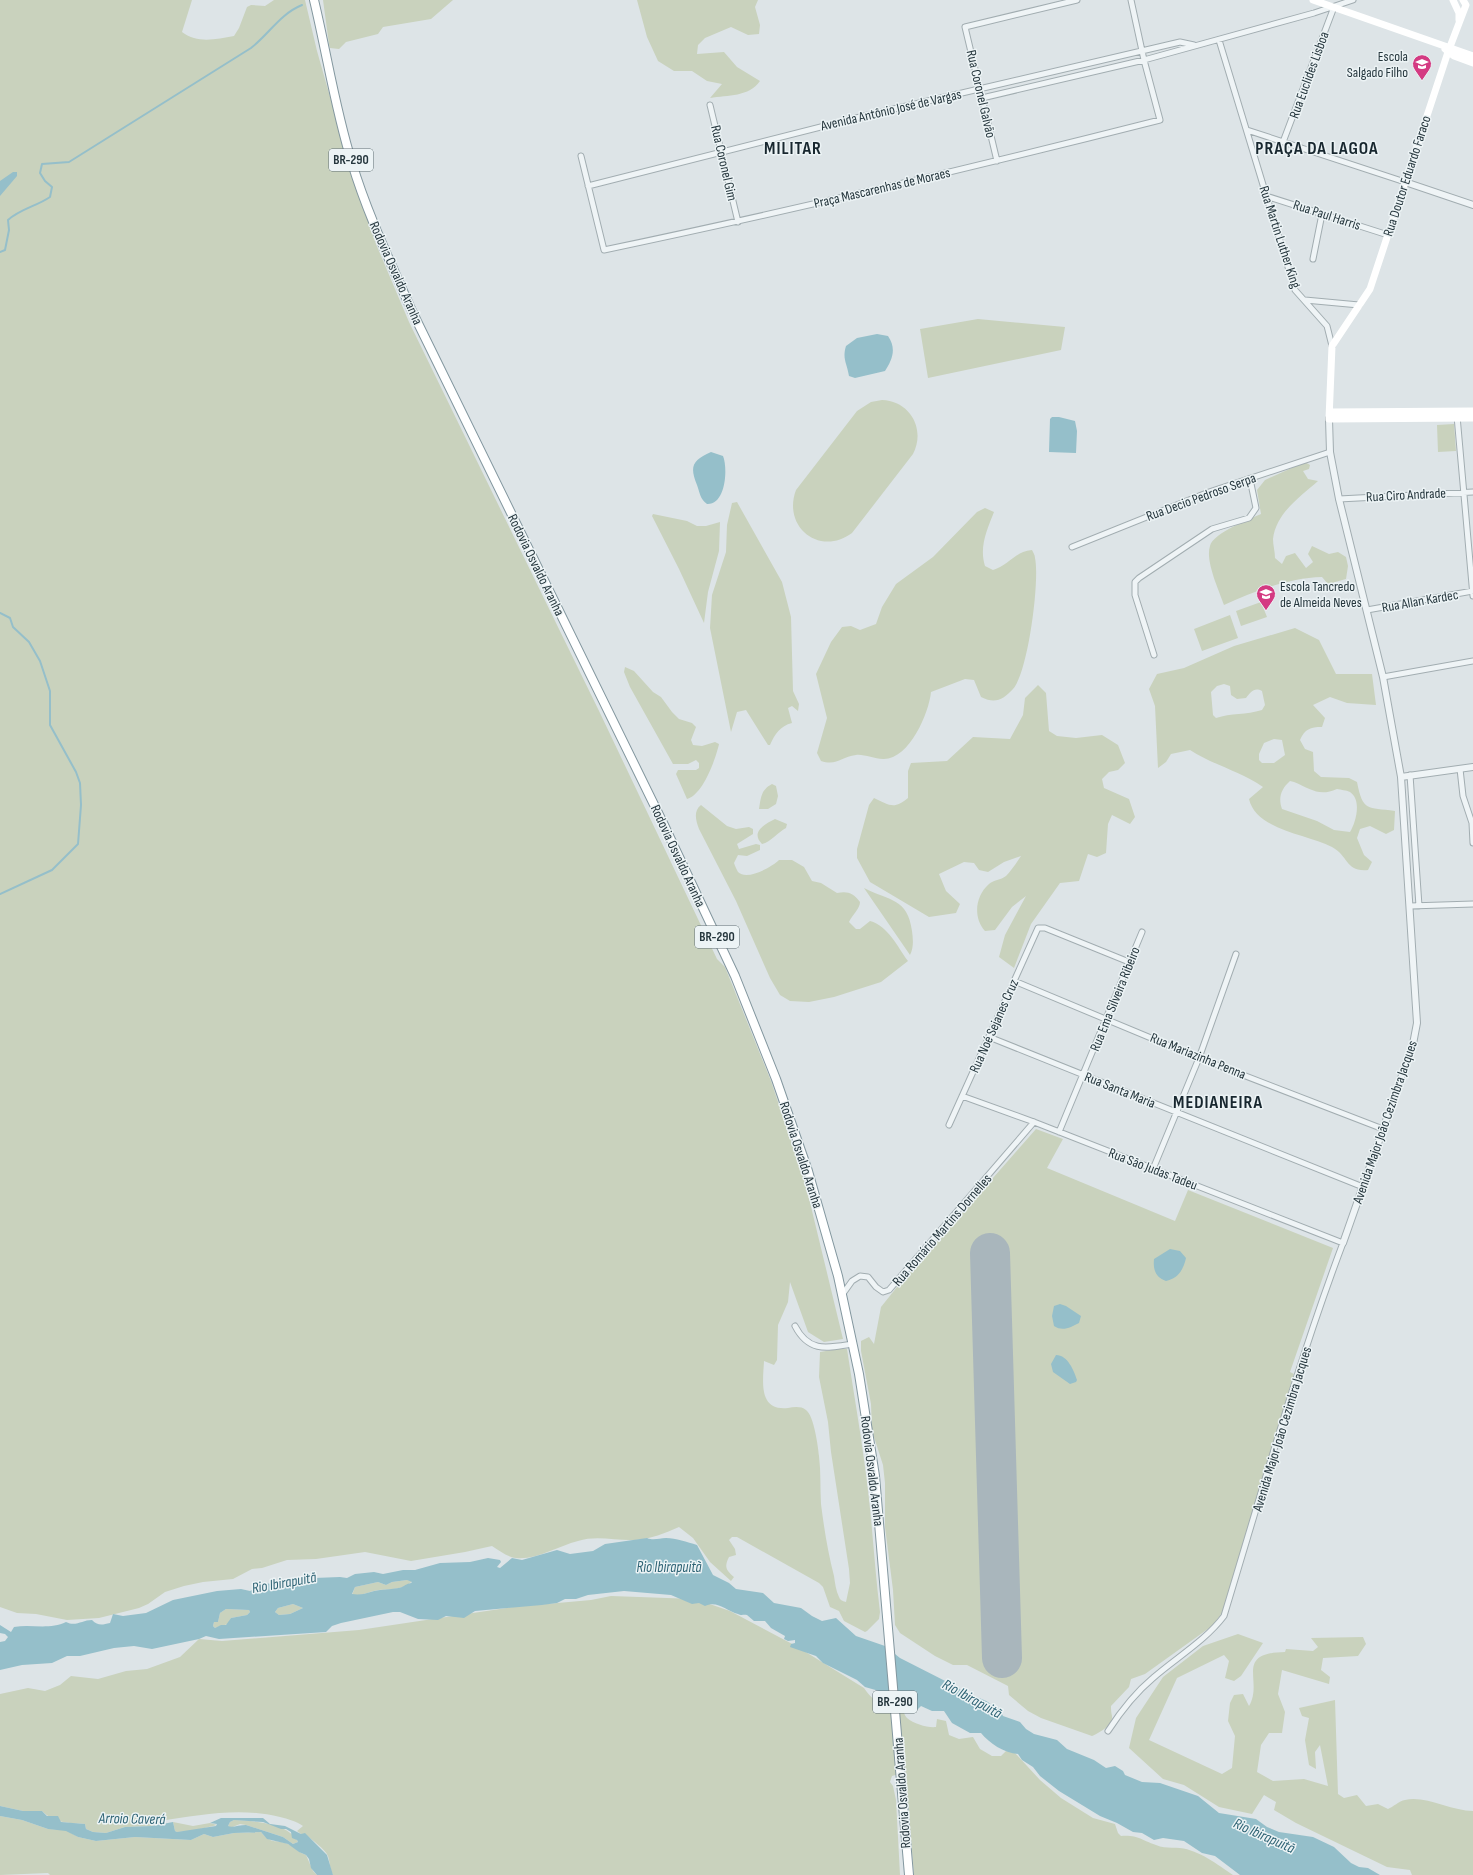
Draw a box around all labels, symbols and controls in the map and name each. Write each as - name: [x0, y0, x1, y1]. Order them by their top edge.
- street label: Rua Euclides Lisboa: [1285, 29, 1333, 121]
- street label: Rua Coronel Galvão: [963, 48, 999, 140]
- place label: Escola Salgado Filho: [1347, 48, 1408, 81]
- school or university icon: Escola Salgado Filho: [1411, 53, 1433, 81]
- street label: Avenida Antônio José de Vargas: [818, 86, 963, 135]
- street label: Rua Doutor Eduardo Faraco: [1379, 113, 1435, 239]
- street label: Rua Coronel Gim: [707, 124, 741, 202]
- district label: MILITAR: [764, 138, 822, 159]
- district label: PRAÇA DA LAGOA: [1255, 138, 1379, 159]
- road number: BR-290: [329, 149, 373, 171]
- street label: Praça Mascarenhas de Moraes: [812, 164, 952, 212]
- street label: Rua Martin Luther King: [1255, 184, 1305, 291]
- street label: Rua Paul Harris: [1291, 196, 1363, 234]
- street label: Rodovia Osvaldo Aranha: [366, 219, 426, 327]
- street label: Rua Decio Pedroso Serpa: [1144, 469, 1258, 525]
- street label: Rua Ciro Andrade: [1366, 484, 1446, 506]
- street label: Rodovia Osvaldo Aranha: [504, 511, 568, 619]
- place label: Escola Tancredo de Almeida Neves: [1280, 578, 1362, 611]
- school or university icon: Escola Tancredo de Almeida Neves: [1255, 583, 1277, 611]
- street label: Rua Allan Kardec: [1380, 586, 1460, 616]
- street label: Rodovia Osvaldo Aranha: [647, 802, 709, 910]
- road number: BR-290: [695, 926, 739, 948]
- street label: Rua Ema Silveira Ribeiro: [1086, 944, 1144, 1054]
- street label: Rua Noé Sejanes Cruz: [966, 977, 1022, 1075]
- street label: Rua Mariazinha Penna: [1148, 1029, 1248, 1083]
- street label: Avenida Major João Cezimbra Jacques: [1349, 1038, 1421, 1207]
- street label: Rua Santa Maria: [1082, 1068, 1158, 1112]
- district label: MEDIANEIRA: [1173, 1092, 1263, 1113]
- street label: Rodovia Osvaldo Aranha: [776, 1100, 826, 1210]
- street label: Rua São Judas Tadeu: [1106, 1144, 1200, 1194]
- street label: Rua Romário Martins Dornelles: [889, 1170, 995, 1290]
- street label: Avenida Major João Cezimbra Jacques: [1249, 1345, 1315, 1514]
- street label: Rodovia Osvaldo Aranha: [857, 1415, 887, 1527]
- water label: Rio Ibirapuitã: [636, 1558, 702, 1577]
- water label: Rio Ibirapuitã: [250, 1568, 318, 1598]
- water label: Rio Ibirapuitã: [939, 1675, 1005, 1723]
- road number: BR-290: [873, 1691, 917, 1713]
- street label: Rodovia Osvaldo Aranha: [890, 1737, 914, 1849]
- water label: Arroio Caverá: [98, 1809, 165, 1829]
- water label: Rio Ibirapuitã: [1230, 1814, 1298, 1858]

